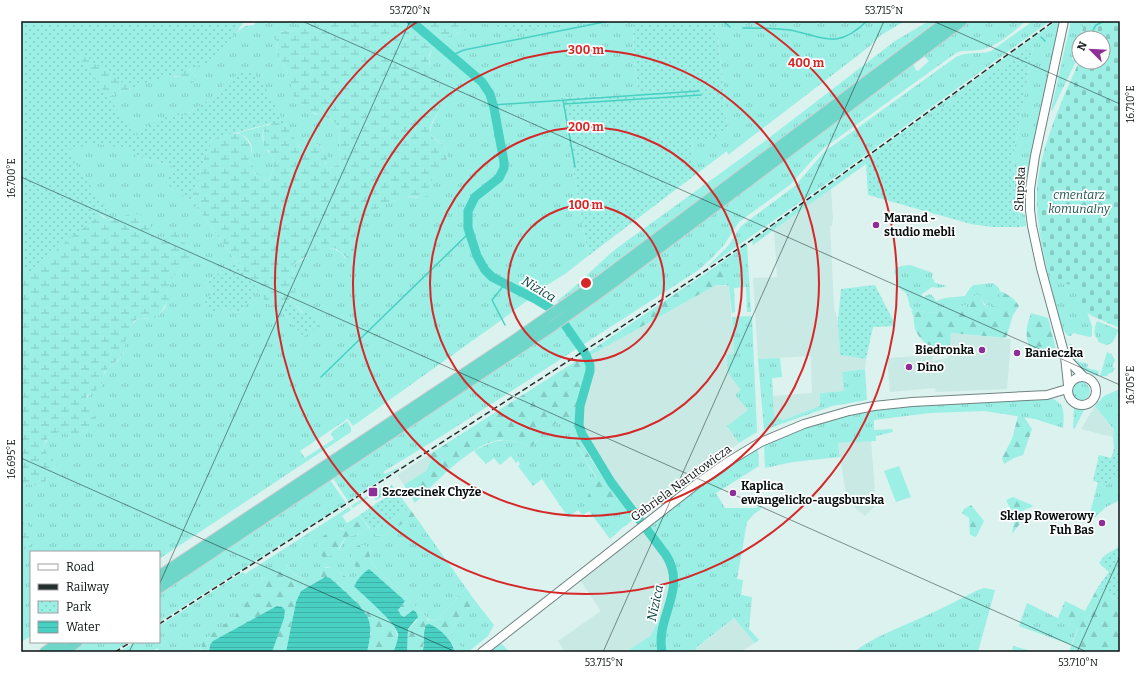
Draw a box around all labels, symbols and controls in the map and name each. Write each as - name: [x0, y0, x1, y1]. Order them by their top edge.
- text: 53.720°N: [390, 5, 431, 17]
- text: 53.715°N: [865, 5, 903, 17]
- north arrow: [1071, 30, 1111, 70]
- text: N: [1075, 39, 1090, 53]
- text: 300 m: [568, 43, 604, 57]
- text: 400 m: [788, 56, 825, 70]
- text: 16.710°E: [1125, 85, 1137, 123]
- text: 200 m: [568, 120, 604, 134]
- text: 16.700°E: [6, 158, 18, 198]
- street label: Słupska: [1012, 166, 1028, 212]
- park label: cmentarz komunalny: [1048, 188, 1111, 216]
- text: 100 m: [569, 198, 604, 212]
- place label: Marand - studio mebli: [884, 211, 955, 239]
- marker: Marand - studio mebli: [871, 220, 881, 230]
- water label: Nizica: [519, 273, 559, 305]
- centre of rings: [579, 276, 593, 290]
- place label: Biedronka: [915, 343, 974, 357]
- marker: Biedronka: [977, 345, 987, 355]
- place label: Banieczka: [1025, 346, 1084, 360]
- marker: Banieczka: [1012, 348, 1022, 358]
- place label: Dino: [917, 360, 944, 374]
- marker: Dino: [904, 362, 914, 372]
- text: 16.705°E: [1125, 366, 1137, 404]
- text: 16.695°E: [6, 439, 18, 479]
- street label: Gabriela Narutowicza: [628, 442, 734, 524]
- place label: Kaplica ewangelicko-augsburska: [741, 479, 885, 507]
- place label: Szczecinek Chyże: [382, 485, 482, 499]
- marker: Szczecinek Chyże: [367, 486, 379, 498]
- marker: Kaplica ewangelicko-augsburska: [728, 488, 738, 498]
- place label: Sklep Rowerowy Fuh Bas: [1000, 509, 1094, 537]
- marker: Sklep Rowerowy Fuh Bas: [1097, 518, 1107, 528]
- legend: [30, 551, 160, 643]
- text: Road: [66, 560, 94, 574]
- text: Railway: [66, 580, 110, 594]
- water label: Nizica: [644, 583, 666, 623]
- text: Park: [66, 600, 92, 614]
- text: Water: [66, 620, 101, 634]
- text: 53.715°N: [585, 657, 623, 669]
- text: 53.710°N: [1058, 657, 1098, 669]

